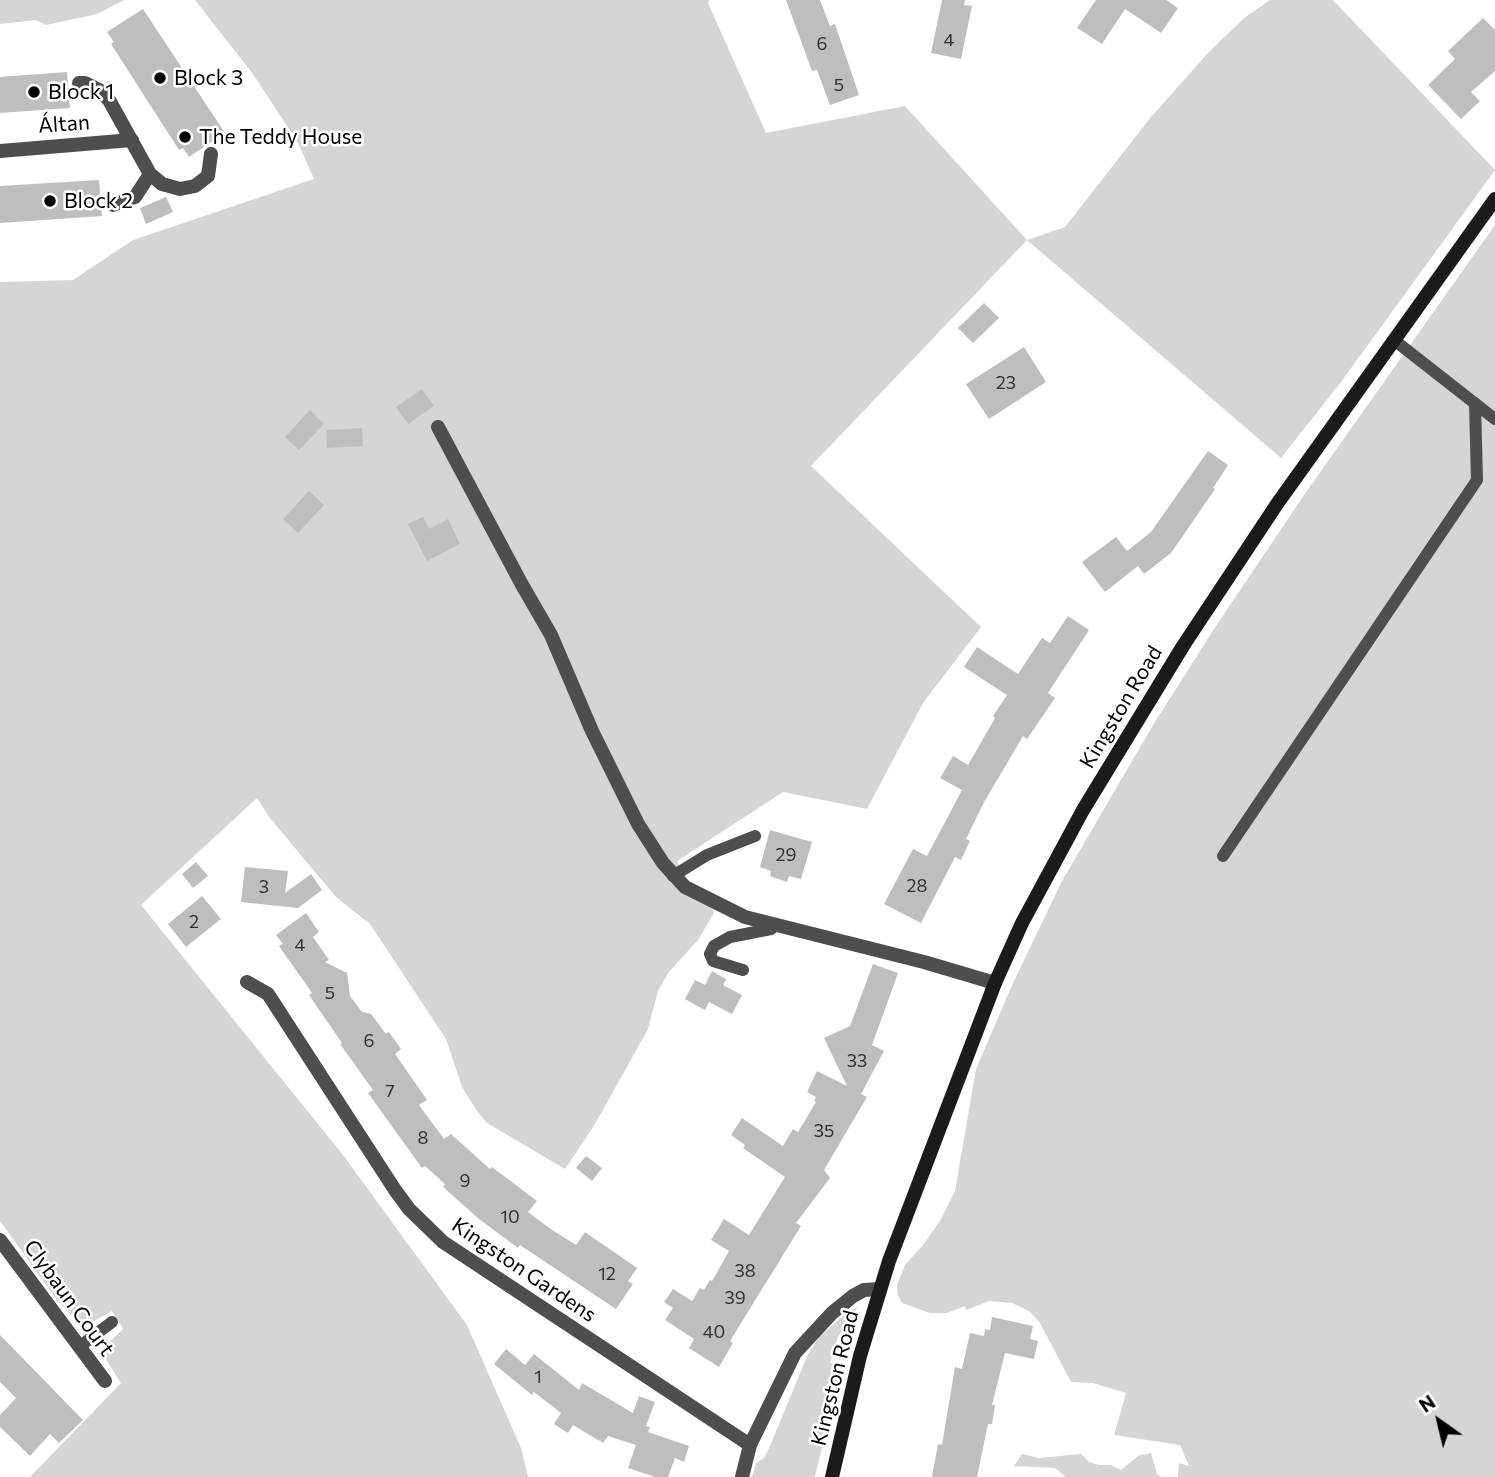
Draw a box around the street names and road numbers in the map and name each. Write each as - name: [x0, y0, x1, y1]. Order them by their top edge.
- street label: Áltan: [37, 110, 91, 138]
- street label: Kingston Road: [1075, 641, 1167, 773]
- street label: Kingston Gardens: [447, 1212, 601, 1328]
- street label: Clybaun Court: [18, 1235, 120, 1361]
- street label: Kingston Road: [806, 1308, 864, 1448]

